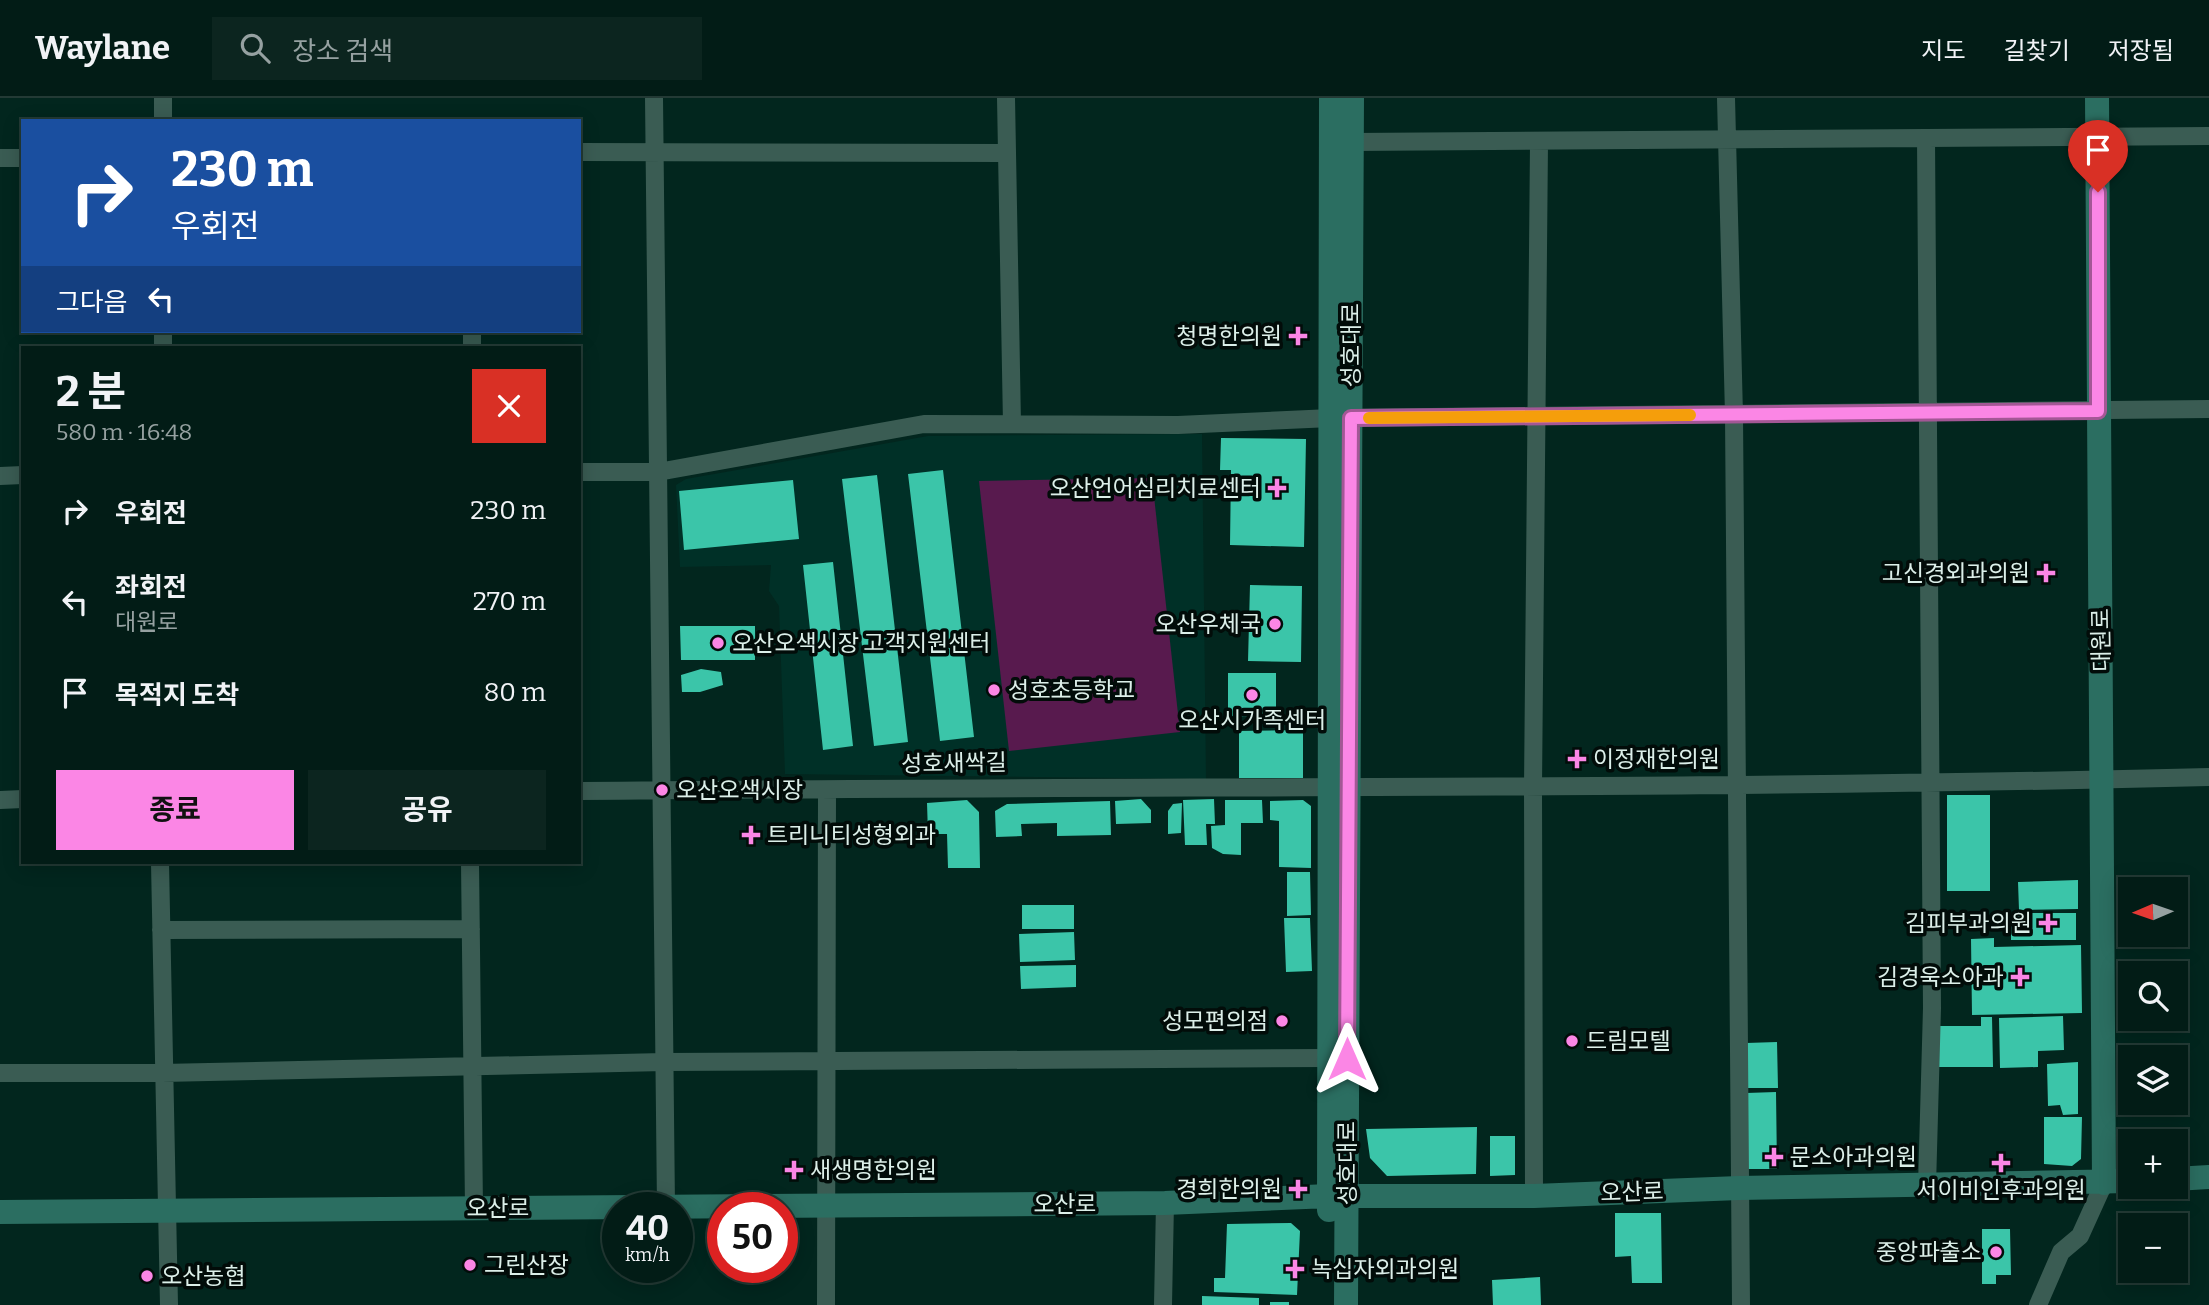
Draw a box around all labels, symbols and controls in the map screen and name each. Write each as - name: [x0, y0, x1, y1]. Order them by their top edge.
- search box: [212, 17, 702, 80]
- text: Waylane: [35, 28, 170, 68]
- icon: search: [236, 29, 274, 67]
- text: 장소 검색: [292, 36, 393, 67]
- text: 지도: [1921, 37, 1966, 65]
- text: 길찾기: [2004, 37, 2070, 65]
- text: 저장됨: [2108, 37, 2174, 65]
- pin: [2068, 120, 2128, 192]
- icon: arrive: [2079, 131, 2117, 169]
- text: 230 m: [171, 140, 314, 199]
- icon: right: [56, 147, 147, 238]
- text: 우회전: [171, 207, 259, 245]
- icon: left: [142, 280, 180, 318]
- text: 그다음: [56, 287, 128, 318]
- street label: 성호대로: [1337, 303, 1365, 387]
- place label: 청명한의원: [1176, 322, 1282, 350]
- marker: 청명한의원: [1288, 326, 1308, 346]
- text: 2 분: [56, 367, 126, 417]
- button: close: [472, 369, 546, 443]
- text: 580 m · 16:48: [56, 418, 192, 446]
- place label: 오산언어심리치료센터: [1049, 474, 1261, 502]
- marker: 오산언어심리치료센터: [1267, 478, 1287, 498]
- icon: right: [56, 492, 94, 530]
- text: 230 m: [470, 495, 546, 526]
- text: 우회전: [115, 498, 187, 529]
- place label: 고신경외과의원: [1882, 559, 2030, 587]
- marker: 고신경외과의원: [2036, 563, 2056, 583]
- text: 좌회전: [115, 572, 187, 603]
- icon: left: [56, 583, 94, 621]
- text: 270 m: [473, 586, 546, 617]
- text: 대원로: [115, 608, 178, 636]
- street label: 대원로: [2086, 608, 2116, 672]
- place label: 오산우체국: [1155, 610, 1261, 638]
- marker: 오산우체국: [1267, 616, 1283, 632]
- place label: 오산오색시장 고객지원센터: [732, 629, 991, 657]
- marker: 오산오색시장 고객지원센터: [710, 635, 726, 651]
- icon: arrive: [56, 674, 94, 712]
- place label: 성호초등학교: [1008, 676, 1135, 704]
- text: 80 m: [484, 677, 546, 708]
- text: 목적지 도착: [115, 680, 239, 711]
- marker: 성호초등학교: [986, 682, 1002, 698]
- marker: 오산시가족센터: [1244, 687, 1260, 703]
- place label: 오산시가족센터: [1178, 706, 1326, 734]
- place label: 이정재한의원: [1593, 745, 1720, 773]
- street label: 성호새싹길: [901, 748, 1007, 778]
- marker: 이정재한의원: [1567, 749, 1587, 769]
- button: 종료: [56, 770, 294, 850]
- button: 공유: [308, 770, 546, 850]
- place label: 오산오색시장: [676, 776, 803, 804]
- marker: 오산오색시장: [654, 782, 670, 798]
- place label: 트리니티성형외과: [767, 821, 936, 849]
- marker: 트리니티성형외과: [741, 825, 761, 845]
- north arrow: [2118, 877, 2188, 947]
- map controls: [2118, 877, 2188, 1283]
- place label: 김피부과의원: [1905, 909, 2032, 937]
- marker: 김피부과의원: [2038, 913, 2058, 933]
- button: search: [2118, 961, 2188, 1031]
- place label: 김경욱소아과: [1877, 963, 2004, 991]
- marker: 김경욱소아과: [2010, 967, 2030, 987]
- place label: 성모편의점: [1162, 1007, 1268, 1035]
- marker: 성모편의점: [1274, 1013, 1290, 1029]
- position arrow: [1310, 1022, 1384, 1096]
- place label: 드림모텔: [1586, 1027, 1671, 1055]
- marker: 드림모텔: [1564, 1033, 1580, 1049]
- button: layers: [2118, 1045, 2188, 1115]
- street label: 성호대로: [1333, 1121, 1361, 1205]
- button: +: [2118, 1129, 2188, 1199]
- place label: 문소아과의원: [1790, 1143, 1917, 1171]
- marker: 문소아과의원: [1764, 1147, 1784, 1167]
- marker: 서이비인후과의원: [1991, 1153, 2011, 1173]
- place label: 새생명한의원: [810, 1156, 937, 1184]
- marker: 새생명한의원: [784, 1160, 804, 1180]
- place label: 경희한의원: [1176, 1175, 1282, 1203]
- place label: 서이비인후과의원: [1916, 1176, 2086, 1204]
- street label: 오산로: [1600, 1177, 1664, 1207]
- marker: 경희한의원: [1288, 1179, 1308, 1199]
- street label: 오산로: [1033, 1190, 1097, 1218]
- speed limit sign: 50: [707, 1192, 798, 1283]
- street label: 오산로: [466, 1194, 530, 1222]
- text: 40: [626, 1207, 669, 1249]
- button: −: [2118, 1213, 2188, 1283]
- place label: 중앙파출소: [1876, 1238, 1982, 1266]
- text: km/h: [625, 1244, 670, 1266]
- marker: 중앙파출소: [1988, 1244, 2004, 1260]
- place label: 그린산장: [484, 1251, 569, 1279]
- place label: 녹십자외과의원: [1311, 1255, 1459, 1283]
- marker: 그린산장: [462, 1257, 478, 1273]
- marker: 녹십자외과의원: [1285, 1259, 1305, 1279]
- place label: 오산농협: [161, 1262, 246, 1290]
- marker: 오산농협: [139, 1268, 155, 1284]

